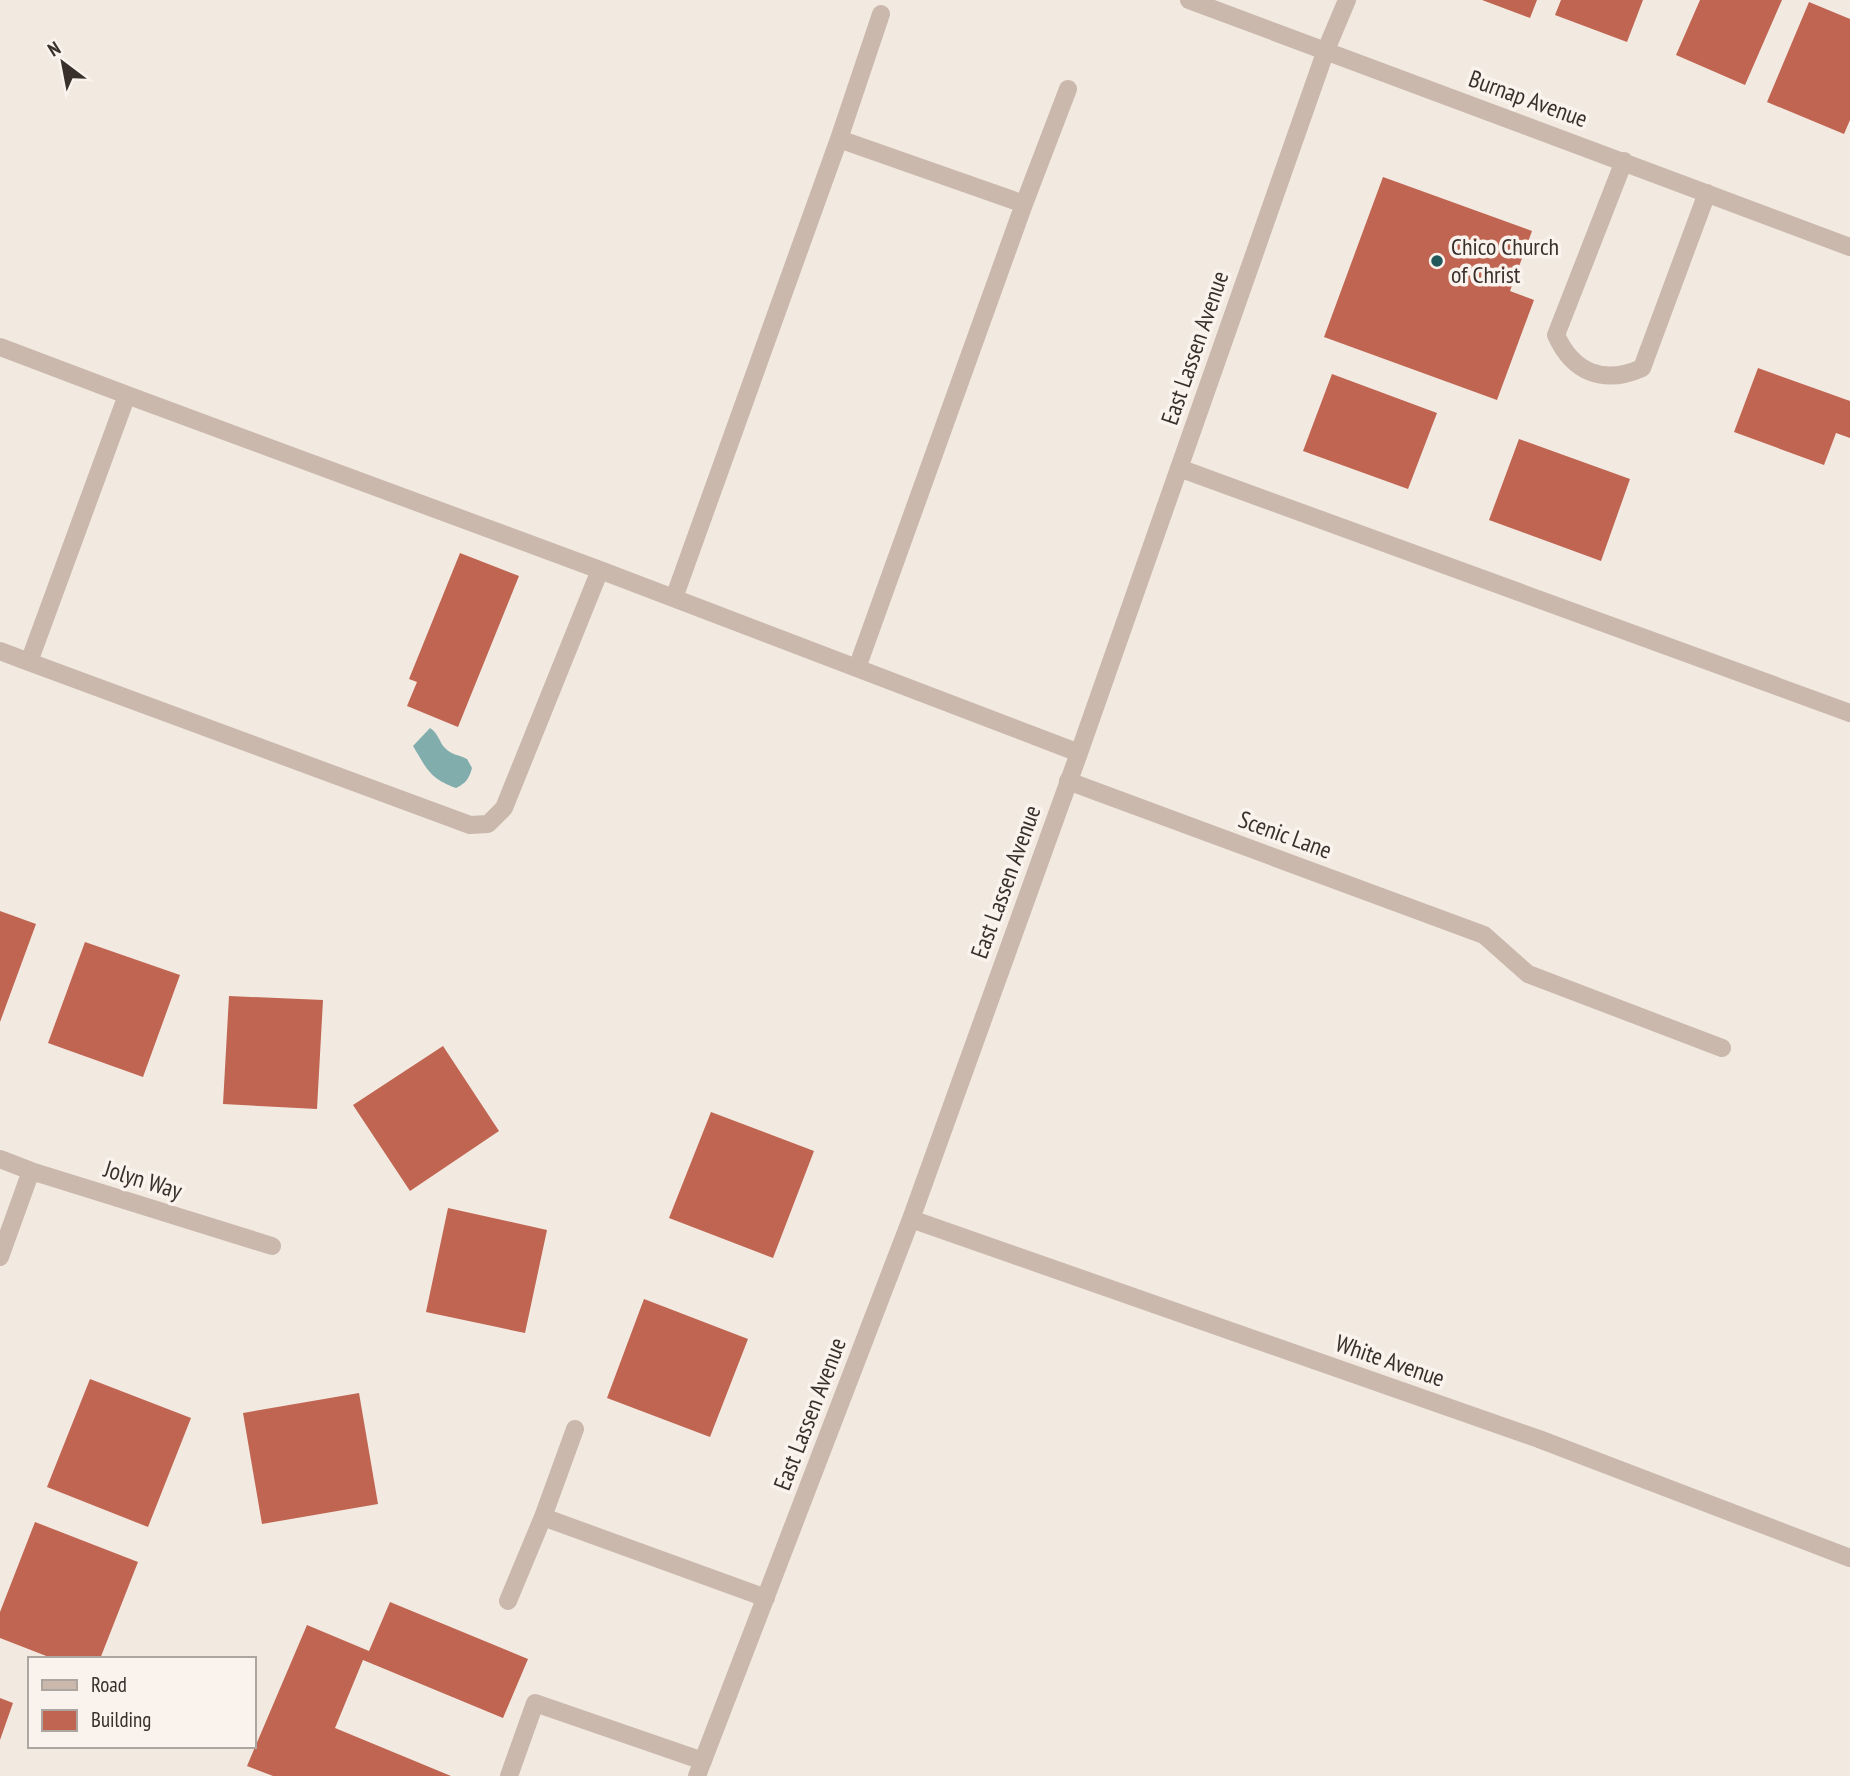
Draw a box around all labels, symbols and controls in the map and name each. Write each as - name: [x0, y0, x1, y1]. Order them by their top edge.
- north arrow: [28, 28, 98, 98]
- text: N: [43, 36, 65, 61]
- street label: Burnap Avenue: [1465, 63, 1592, 134]
- place label: Chico Church of Christ: [1451, 231, 1559, 290]
- marker: Chico Church of Christ: [1429, 253, 1445, 269]
- street label: East Lassen Avenue: [1154, 267, 1235, 429]
- street label: East Lassen Avenue: [963, 801, 1048, 963]
- street label: Scenic Lane: [1234, 803, 1336, 866]
- street label: Jolyn Way: [99, 1153, 186, 1206]
- street label: White Avenue: [1332, 1327, 1449, 1394]
- street label: East Lassen Avenue: [766, 1333, 853, 1494]
- legend: [28, 1657, 256, 1748]
- text: Road: [91, 1671, 127, 1698]
- text: Building: [91, 1706, 151, 1733]

